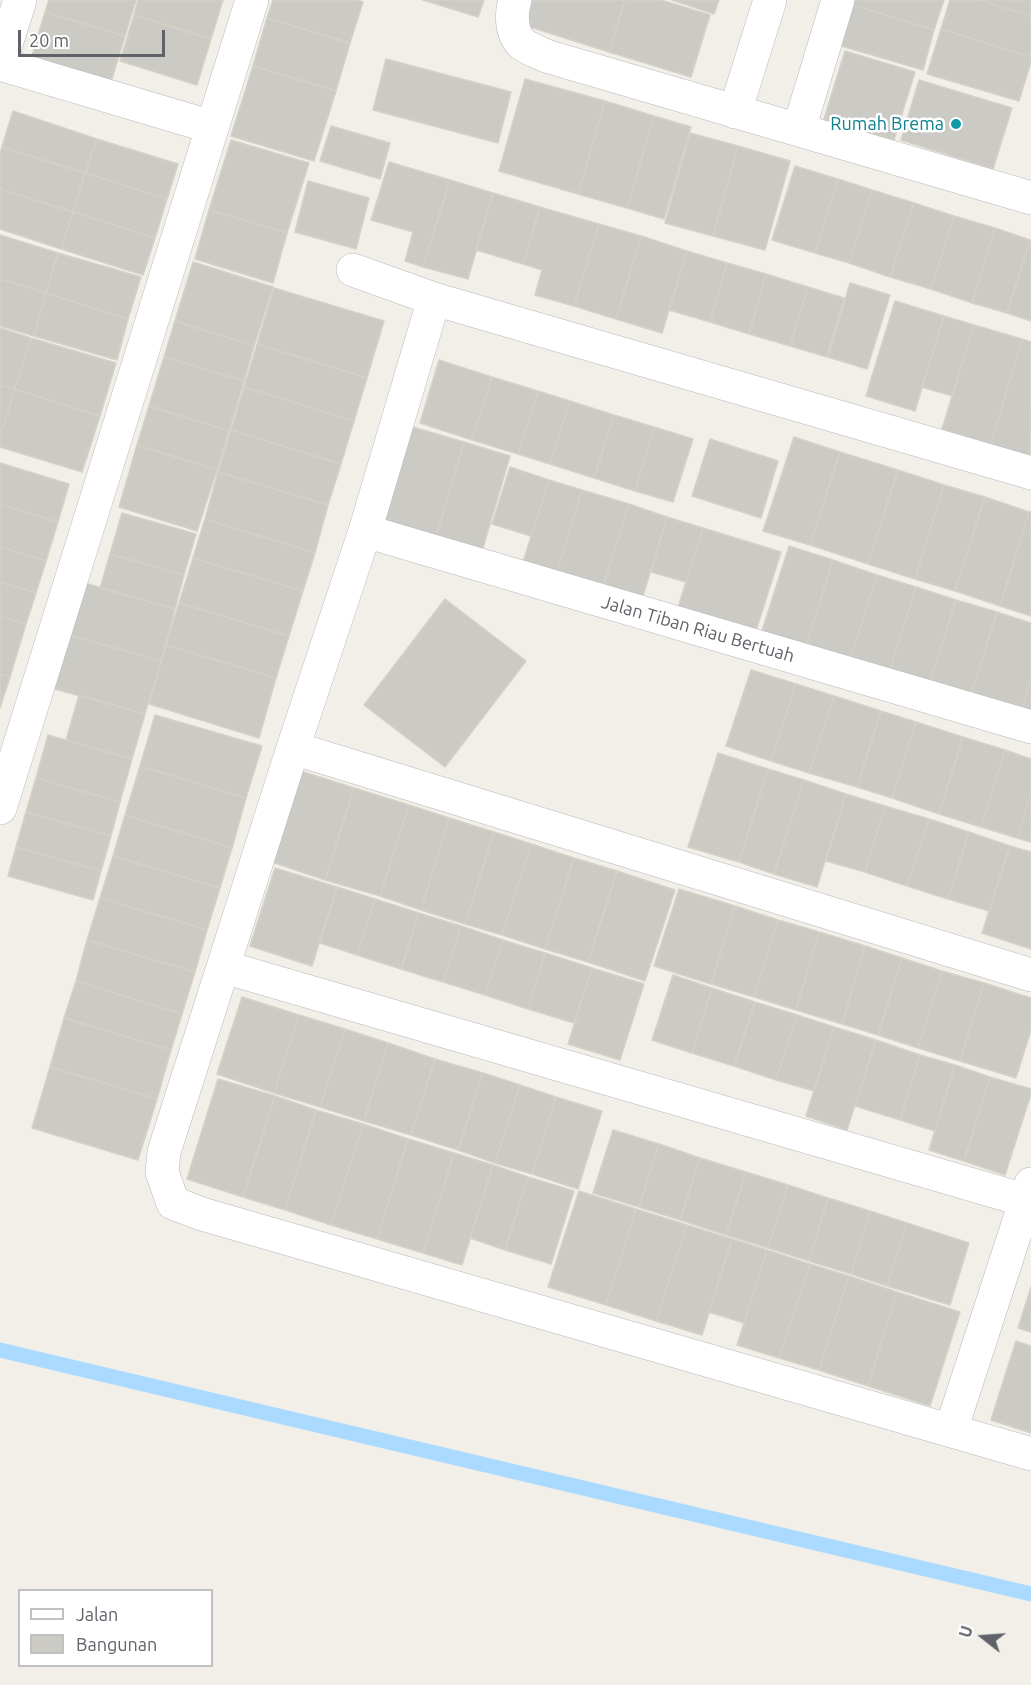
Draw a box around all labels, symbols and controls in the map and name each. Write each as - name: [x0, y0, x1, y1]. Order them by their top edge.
- scale bar: [21, 18, 168, 56]
- text: 20 m: [29, 30, 69, 50]
- place label: Rumah Brema: [830, 113, 944, 135]
- marker: Rumah Brema: [949, 117, 963, 131]
- street label: Jalan Tiban Riau Bertuah: [599, 591, 797, 667]
- legend: [18, 1589, 213, 1667]
- text: Jalan: [76, 1604, 118, 1624]
- north arrow: [953, 1607, 1013, 1667]
- text: U: [956, 1624, 976, 1640]
- text: Bangunan: [76, 1634, 157, 1654]

